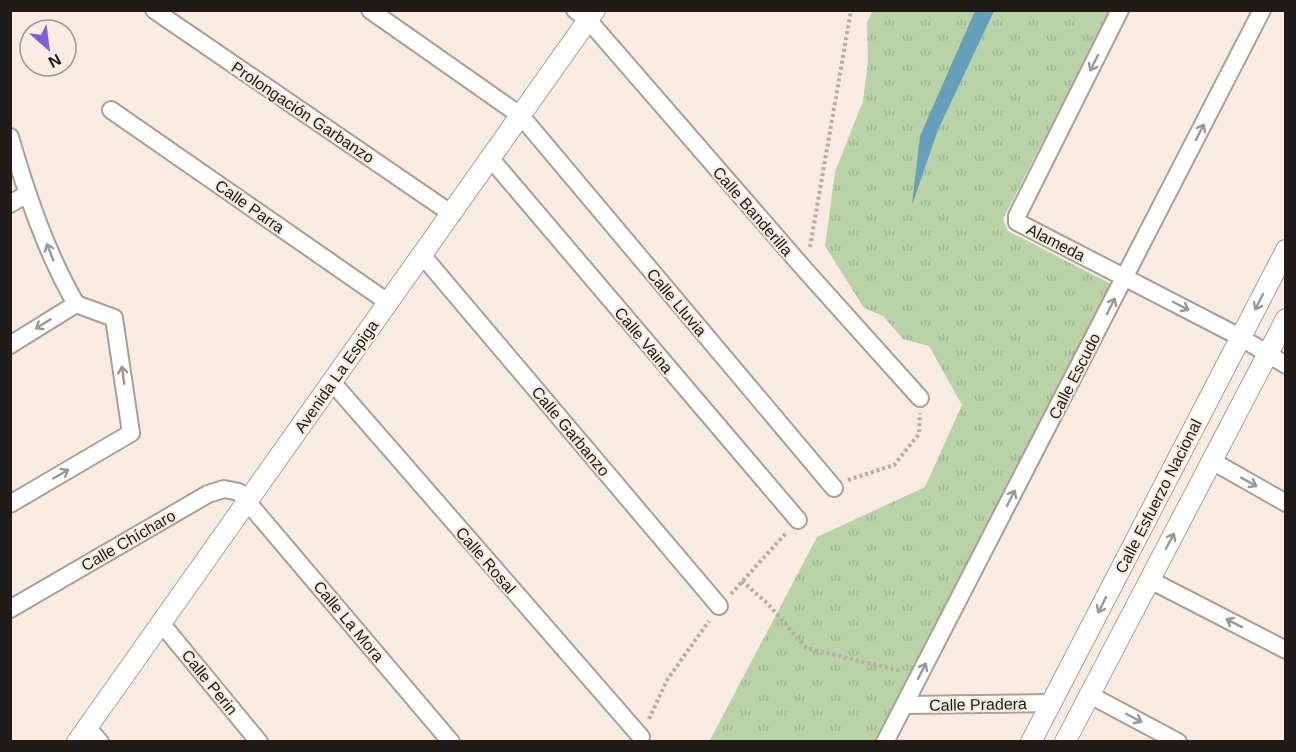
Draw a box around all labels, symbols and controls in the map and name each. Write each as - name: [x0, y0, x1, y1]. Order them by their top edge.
- north arrow: [18, 18, 78, 78]
- text: N: [46, 51, 64, 71]
- one-way arrow: [1088, 53, 1099, 71]
- street label: Prolongación Garbanzo: [228, 58, 377, 167]
- one-way arrow: [1195, 124, 1206, 142]
- street label: Calle Banderilla: [709, 163, 796, 259]
- street label: Calle Parra: [212, 176, 287, 236]
- street label: Alameda: [1024, 221, 1088, 264]
- one-way arrow: [44, 243, 55, 262]
- street label: Calle Lluvia: [644, 265, 710, 340]
- one-way arrow: [1252, 292, 1264, 310]
- one-way arrow: [1105, 297, 1117, 315]
- one-way arrow: [1172, 300, 1189, 312]
- street label: Calle Vaina: [611, 304, 676, 377]
- street label: Avenida La Espiga: [291, 317, 382, 436]
- one-way arrow: [35, 319, 52, 331]
- street label: Calle Escudo: [1045, 330, 1103, 422]
- one-way arrow: [117, 365, 128, 385]
- street label: Calle Garbanzo: [528, 383, 613, 479]
- street label: Calle Esfuerzo Nacional: [1112, 416, 1205, 576]
- one-way arrow: [52, 468, 69, 480]
- one-way arrow: [1239, 477, 1257, 488]
- one-way arrow: [1006, 489, 1018, 507]
- street label: Calle Chícharo: [78, 507, 178, 574]
- street label: Calle Rosal: [452, 524, 519, 597]
- one-way arrow: [1165, 532, 1176, 550]
- street label: Calle La Mora: [310, 578, 387, 665]
- one-way arrow: [1095, 596, 1107, 614]
- one-way arrow: [1225, 617, 1243, 628]
- street label: Calle Perin: [178, 647, 241, 718]
- one-way arrow: [917, 662, 928, 680]
- street label: Calle Pradera: [929, 695, 1027, 714]
- one-way arrow: [1125, 712, 1142, 724]

